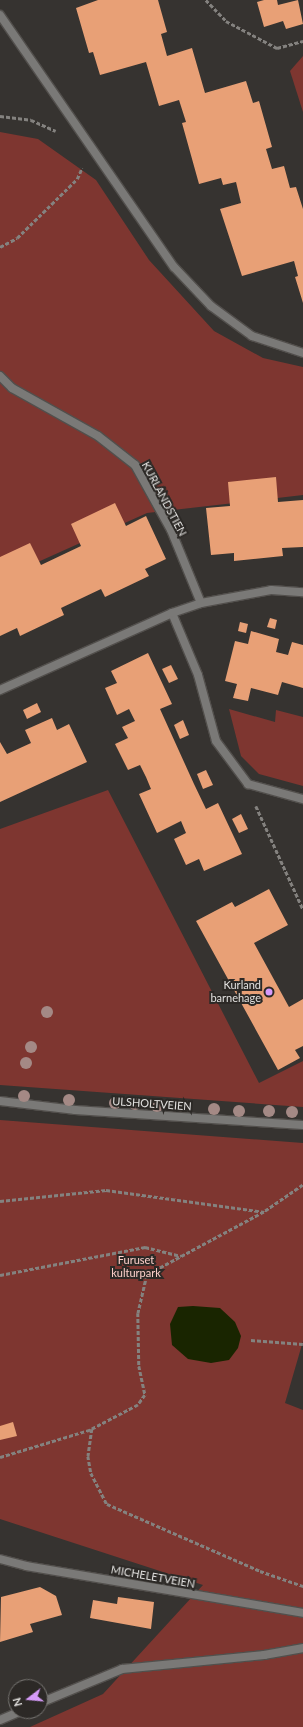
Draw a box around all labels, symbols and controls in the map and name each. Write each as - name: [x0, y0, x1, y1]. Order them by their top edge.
- street label: KURLANDSTIEN: [139, 460, 189, 538]
- place label: Kurland barnehage: [210, 979, 261, 1005]
- marker: Kurland barnehage: [264, 987, 274, 997]
- street label: ULSHOLTVEIEN: [112, 1095, 192, 1113]
- park label: Furuset kulturpark: [111, 1254, 161, 1280]
- street label: MICHELETVEIEN: [110, 1563, 196, 1591]
- north arrow: [8, 1679, 48, 1719]
- text: N: [10, 1696, 24, 1708]

